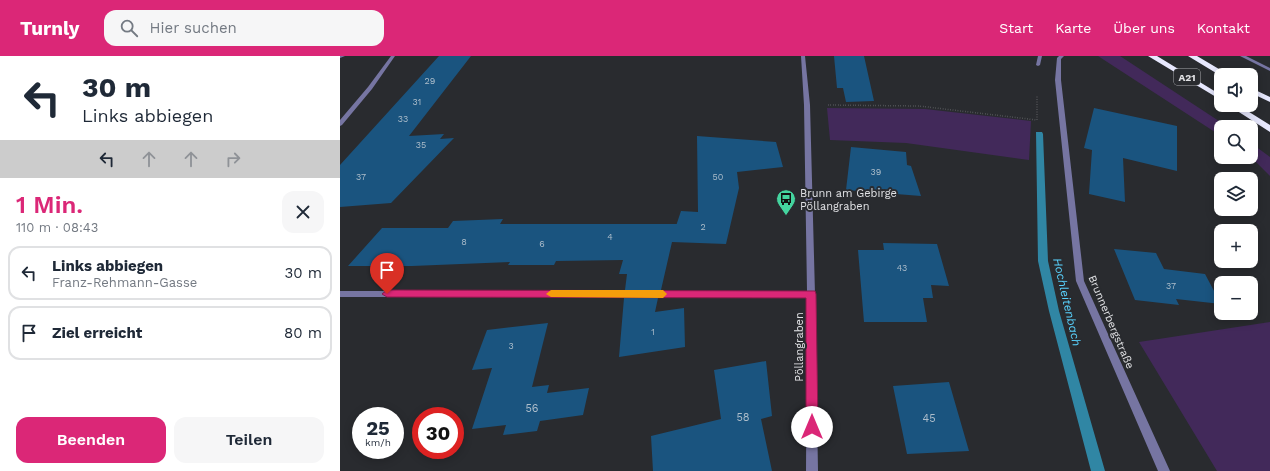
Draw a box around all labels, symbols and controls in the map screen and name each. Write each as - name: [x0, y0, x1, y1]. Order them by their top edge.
- search box: [104, 10, 384, 46]
- text: Turnly: [20, 17, 80, 40]
- icon: search: [118, 17, 140, 39]
- text: Hier suchen: [150, 19, 237, 37]
- text: Start: [999, 20, 1033, 36]
- text: Karte: [1055, 20, 1091, 36]
- text: Über uns: [1113, 20, 1175, 36]
- text: Kontakt: [1197, 20, 1250, 36]
- map controls: [1214, 68, 1258, 320]
- button: sound: [1214, 68, 1258, 112]
- road number: A21: [1174, 69, 1200, 85]
- text: 30 m: [82, 71, 151, 104]
- icon: left: [16, 72, 68, 124]
- house number: 29: [425, 76, 435, 86]
- house number: 31: [413, 97, 421, 107]
- text: Links abbiegen: [82, 105, 213, 126]
- house number: 33: [398, 114, 408, 124]
- button: search: [1214, 120, 1258, 164]
- house number: 35: [416, 140, 426, 150]
- icon: left: [96, 148, 118, 170]
- icon: ahead: [138, 148, 160, 170]
- icon: ahead: [180, 148, 202, 170]
- icon: right: [222, 148, 244, 170]
- house number: 39: [871, 167, 881, 177]
- house number: 37: [356, 172, 366, 182]
- house number: 50: [713, 172, 724, 182]
- button: layers: [1214, 172, 1258, 216]
- place label: Brunn am Gebirge Pöllangraben: [800, 187, 897, 213]
- bus stop icon: Brunn am Gebirge Pöllangraben: [775, 188, 797, 216]
- text: 1 Min.: [16, 191, 83, 219]
- button: close: [282, 191, 324, 233]
- text: 110 m · 08:43: [16, 220, 98, 235]
- house number: 2: [700, 222, 706, 232]
- button: +: [1214, 224, 1258, 268]
- house number: 4: [607, 232, 613, 242]
- house number: 8: [461, 237, 467, 247]
- house number: 6: [539, 239, 545, 249]
- pin: [370, 253, 404, 294]
- text: Links abbiegen: [52, 257, 163, 275]
- water label: Hochleitenbach: [1050, 257, 1084, 347]
- icon: arrive: [376, 259, 398, 281]
- icon: left: [18, 262, 40, 284]
- house number: 43: [897, 263, 907, 273]
- text: 30 m: [285, 264, 322, 282]
- street label: Brunnerbergstraße: [1085, 273, 1137, 371]
- text: Franz-Rehmann-Gasse: [52, 275, 197, 290]
- button: −: [1214, 276, 1258, 320]
- house number: 37: [1166, 281, 1176, 291]
- street label: Pöllangraben: [793, 312, 806, 382]
- icon: arrive: [18, 322, 40, 344]
- text: Ziel erreicht: [52, 324, 142, 342]
- text: 80 m: [284, 324, 322, 342]
- house number: 1: [651, 327, 655, 337]
- house number: 3: [508, 341, 514, 351]
- house number: 56: [525, 402, 539, 415]
- position arrow: [791, 406, 833, 448]
- speed limit sign: 30: [412, 407, 464, 459]
- house number: 58: [736, 411, 750, 424]
- house number: 45: [922, 412, 936, 425]
- text: 25: [366, 416, 390, 440]
- button: Beenden: [16, 417, 166, 463]
- button: Teilen: [174, 417, 324, 463]
- text: km/h: [365, 437, 391, 448]

